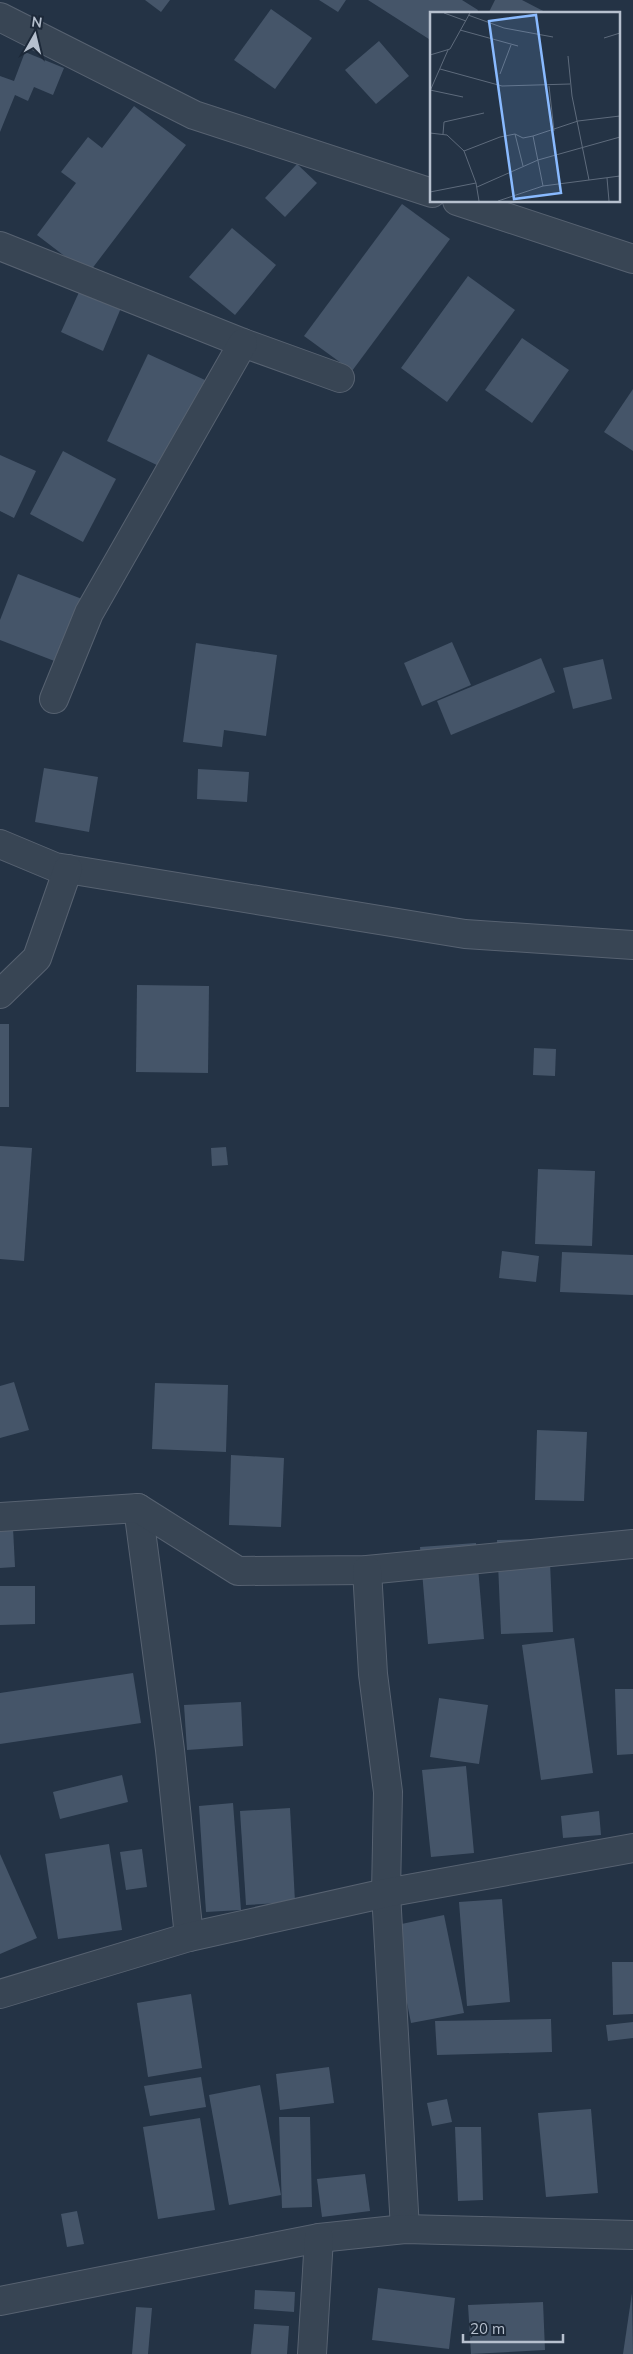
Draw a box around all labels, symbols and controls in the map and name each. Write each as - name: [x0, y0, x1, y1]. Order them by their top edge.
- north arrow: [10, 10, 60, 60]
- text: N: [30, 12, 43, 32]
- inset map: [430, 12, 620, 202]
- scale bar: [463, 2312, 563, 2344]
- text: 20 m: [470, 2319, 505, 2338]

